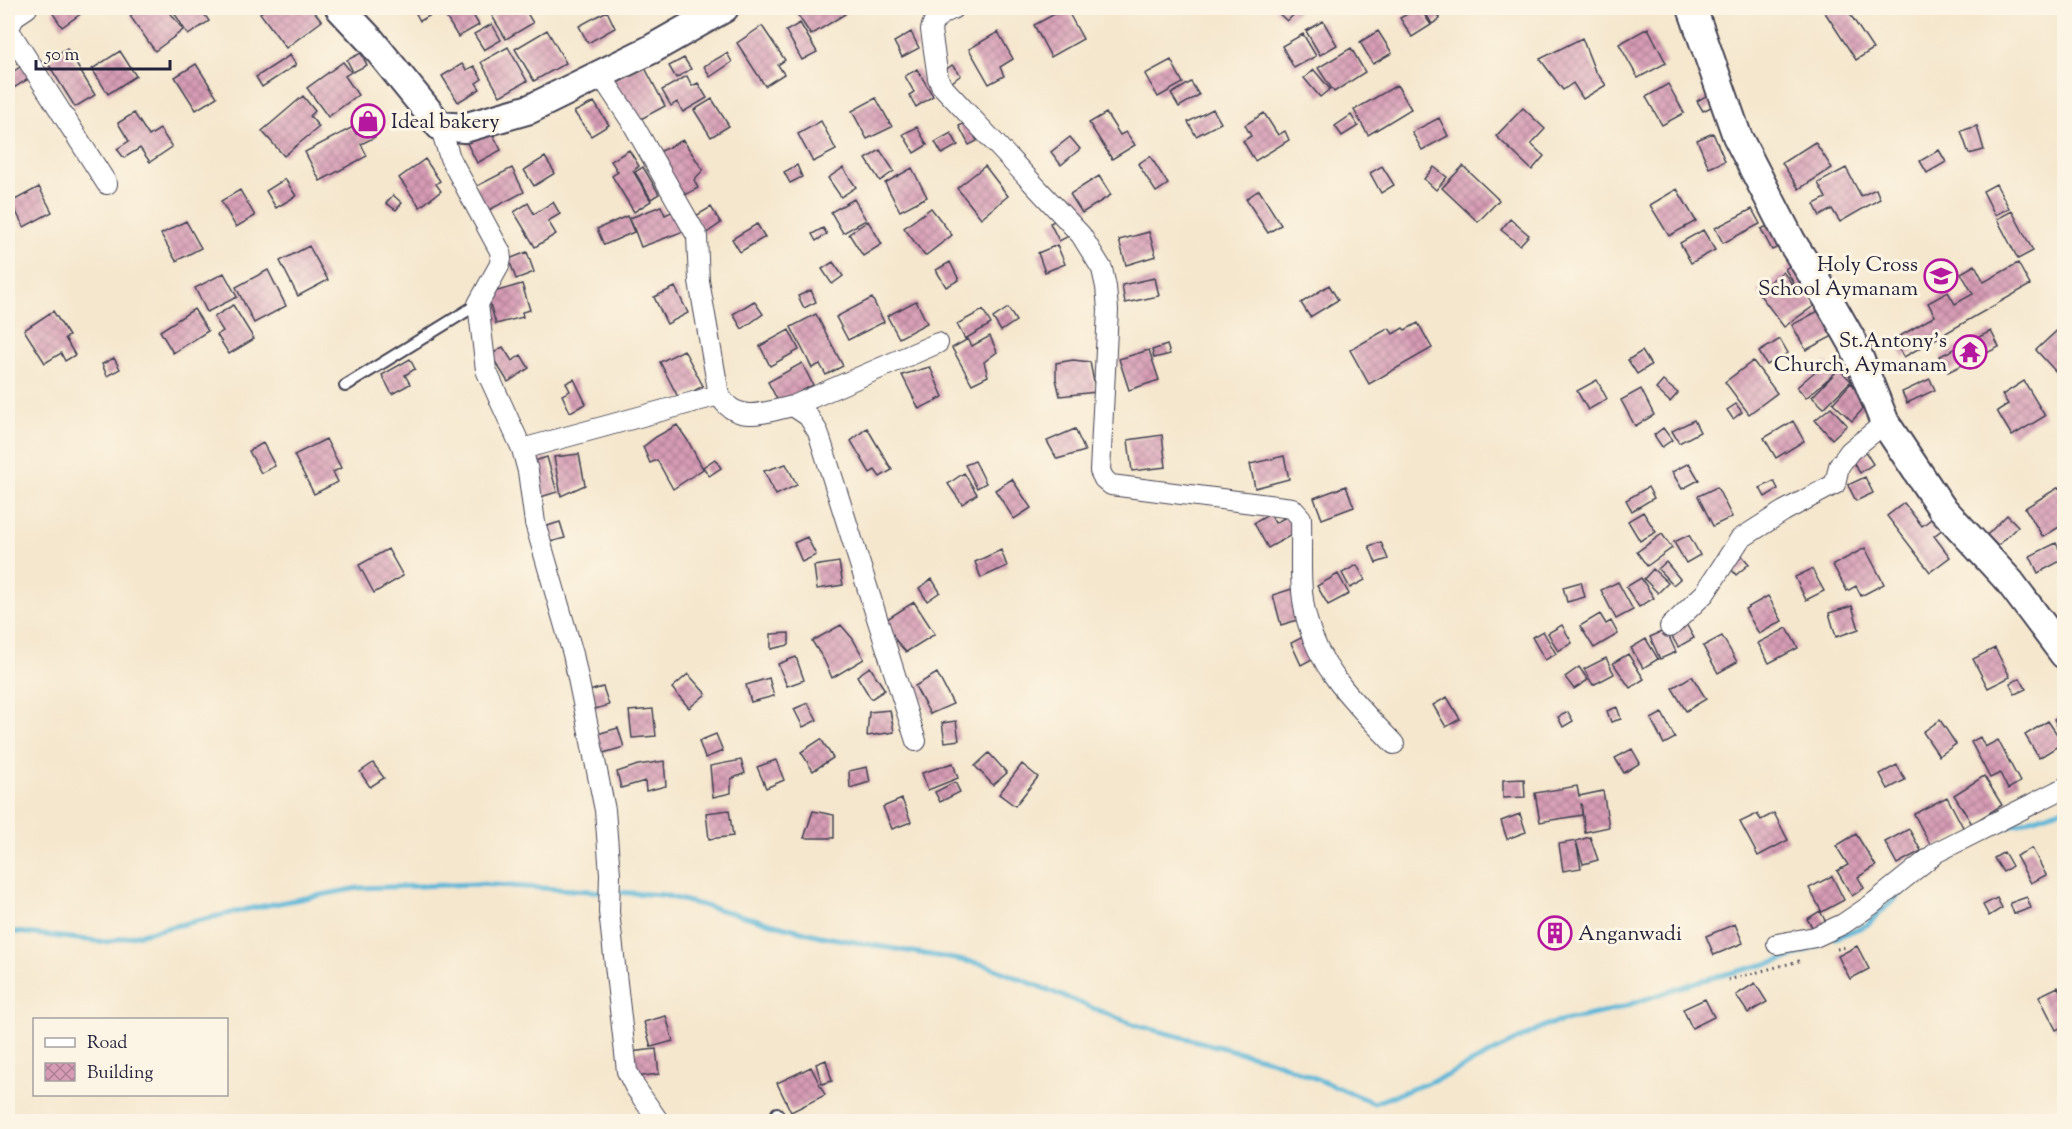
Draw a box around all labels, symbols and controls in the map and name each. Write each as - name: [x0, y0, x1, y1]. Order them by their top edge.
- scale bar: [36, 33, 170, 71]
- text: 50 m: [44, 43, 80, 69]
- shop icon: Ideal bakery: [350, 103, 386, 139]
- place label: Ideal bakery: [391, 108, 500, 138]
- place label: Holy Cross School Aymanam: [1758, 251, 1918, 305]
- school or university icon: Holy Cross School Aymanam: [1923, 258, 1959, 294]
- place label: St.Antony's Church, Aymanam: [1774, 327, 1947, 381]
- temple icon: St.Antony's Church, Aymanam: [1952, 334, 1988, 370]
- building icon: Anganwadi: [1537, 915, 1573, 951]
- place label: Anganwadi: [1578, 920, 1682, 950]
- legend: [33, 1018, 228, 1096]
- text: Road: [87, 1031, 127, 1057]
- text: Building: [87, 1061, 153, 1087]

